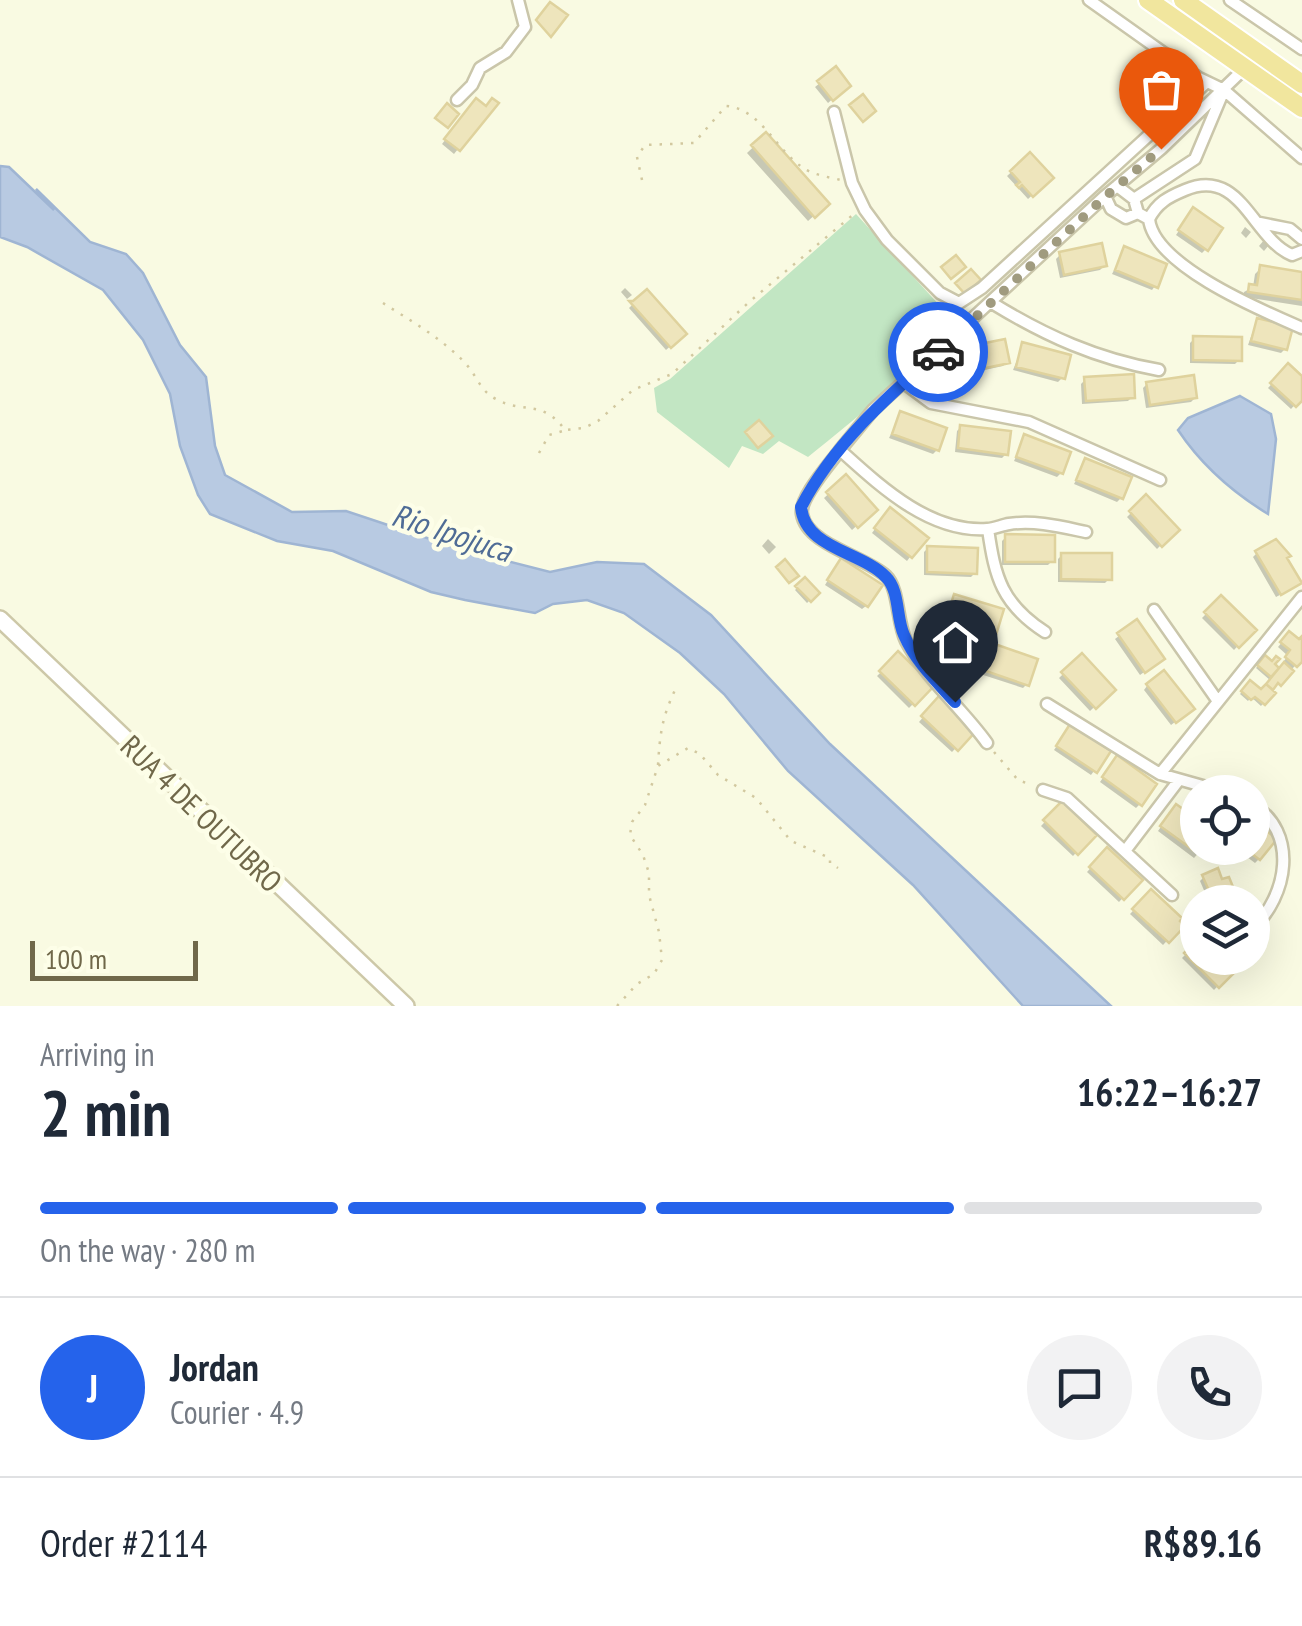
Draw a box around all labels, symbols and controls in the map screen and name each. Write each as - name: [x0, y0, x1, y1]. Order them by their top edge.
- pin: [1119, 47, 1204, 150]
- icon: bag: [1134, 62, 1189, 117]
- courier: [888, 302, 988, 402]
- icon: car: [911, 325, 966, 380]
- water label: Rio Ipojuca: [387, 493, 519, 572]
- pin: [913, 600, 998, 703]
- icon: home: [928, 615, 983, 670]
- street label: RUA 4 DE OUTUBRO: [113, 726, 291, 900]
- map controls: [1180, 775, 1270, 975]
- button: locate: [1180, 775, 1270, 865]
- button: layers: [1180, 885, 1270, 975]
- scale bar: [30, 936, 198, 980]
- text: 100 m: [45, 940, 107, 977]
- text: Arriving in: [40, 1033, 155, 1075]
- text: 16:22–16:27: [1077, 1067, 1262, 1116]
- text: 2 min: [40, 1070, 171, 1154]
- text: On the way · 280 m: [40, 1229, 255, 1271]
- button: chat: [1027, 1335, 1132, 1440]
- button: phone: [1157, 1335, 1262, 1440]
- text: Jordan: [170, 1342, 259, 1391]
- text: J: [87, 1363, 98, 1412]
- text: Courier · 4.9: [170, 1391, 304, 1433]
- text: Order #2114: [40, 1518, 207, 1567]
- text: R$89.16: [1144, 1518, 1262, 1567]

